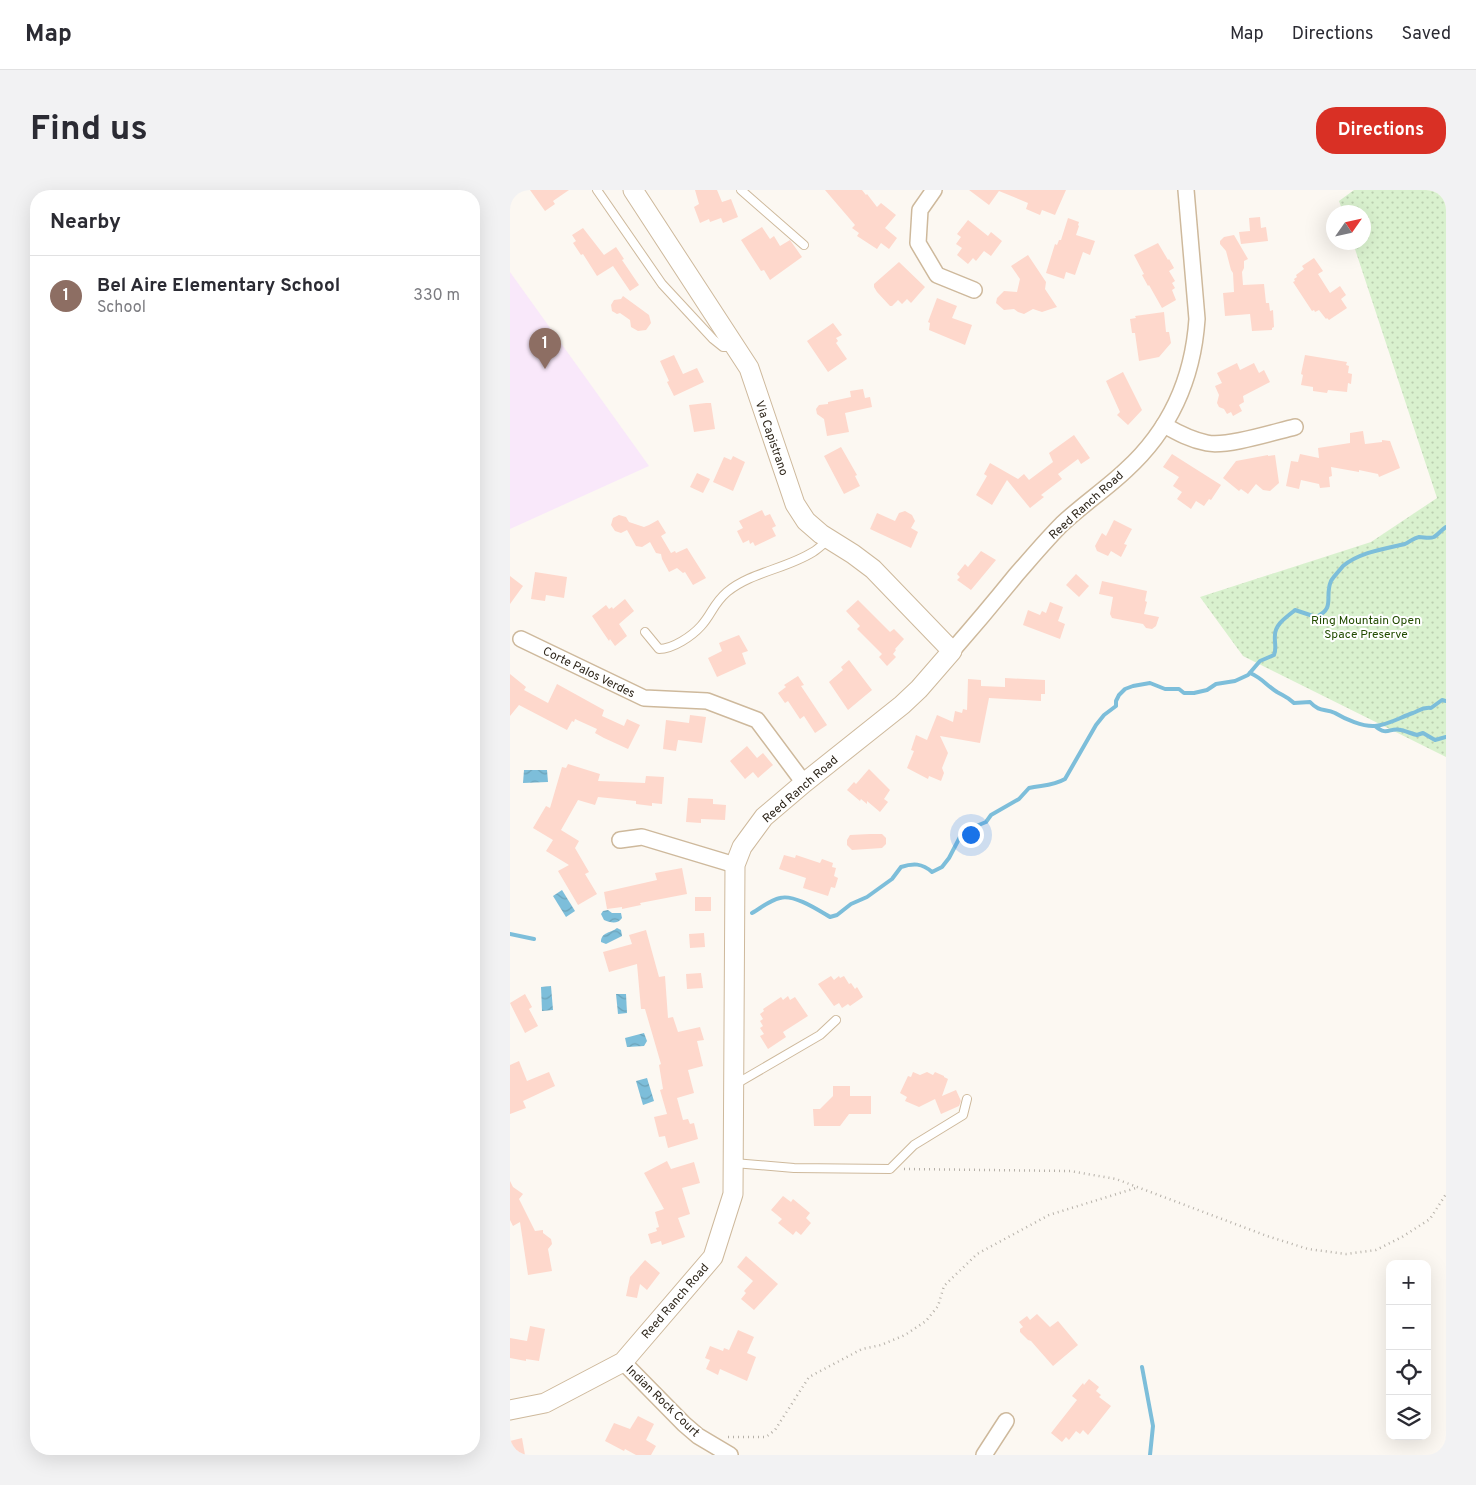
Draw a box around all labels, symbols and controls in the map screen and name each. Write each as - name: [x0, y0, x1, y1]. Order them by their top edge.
- text: Map: [25, 20, 72, 50]
- text: Map: [1230, 23, 1264, 46]
- text: Directions: [1292, 23, 1374, 46]
- text: Saved: [1402, 23, 1451, 46]
- button: Directions: [1316, 107, 1446, 154]
- text: Find us: [30, 108, 148, 152]
- north arrow: [1326, 205, 1371, 250]
- text: Nearby: [50, 209, 121, 236]
- text: Bel Aire Elementary School: [97, 274, 340, 298]
- text: 1: [63, 286, 69, 306]
- text: 330 m: [413, 286, 460, 306]
- text: School: [97, 298, 146, 318]
- pin: 1: [529, 328, 561, 369]
- street label: Via Capistrano: [751, 399, 791, 478]
- street label: Reed Ranch Road: [1046, 468, 1127, 544]
- park label: Ring Mountain Open Space Preserve: [1311, 613, 1421, 643]
- street label: Corte Palos Verdes: [540, 644, 637, 702]
- street label: Reed Ranch Road: [759, 752, 842, 827]
- your location: [958, 822, 984, 848]
- street label: Reed Ranch Road: [638, 1260, 713, 1343]
- map controls: [1386, 1260, 1431, 1440]
- button: +: [1386, 1260, 1431, 1305]
- button: −: [1386, 1305, 1431, 1350]
- button: locate: [1386, 1350, 1431, 1395]
- street label: Indian Rock Court: [622, 1362, 703, 1441]
- button: layers: [1386, 1395, 1431, 1440]

